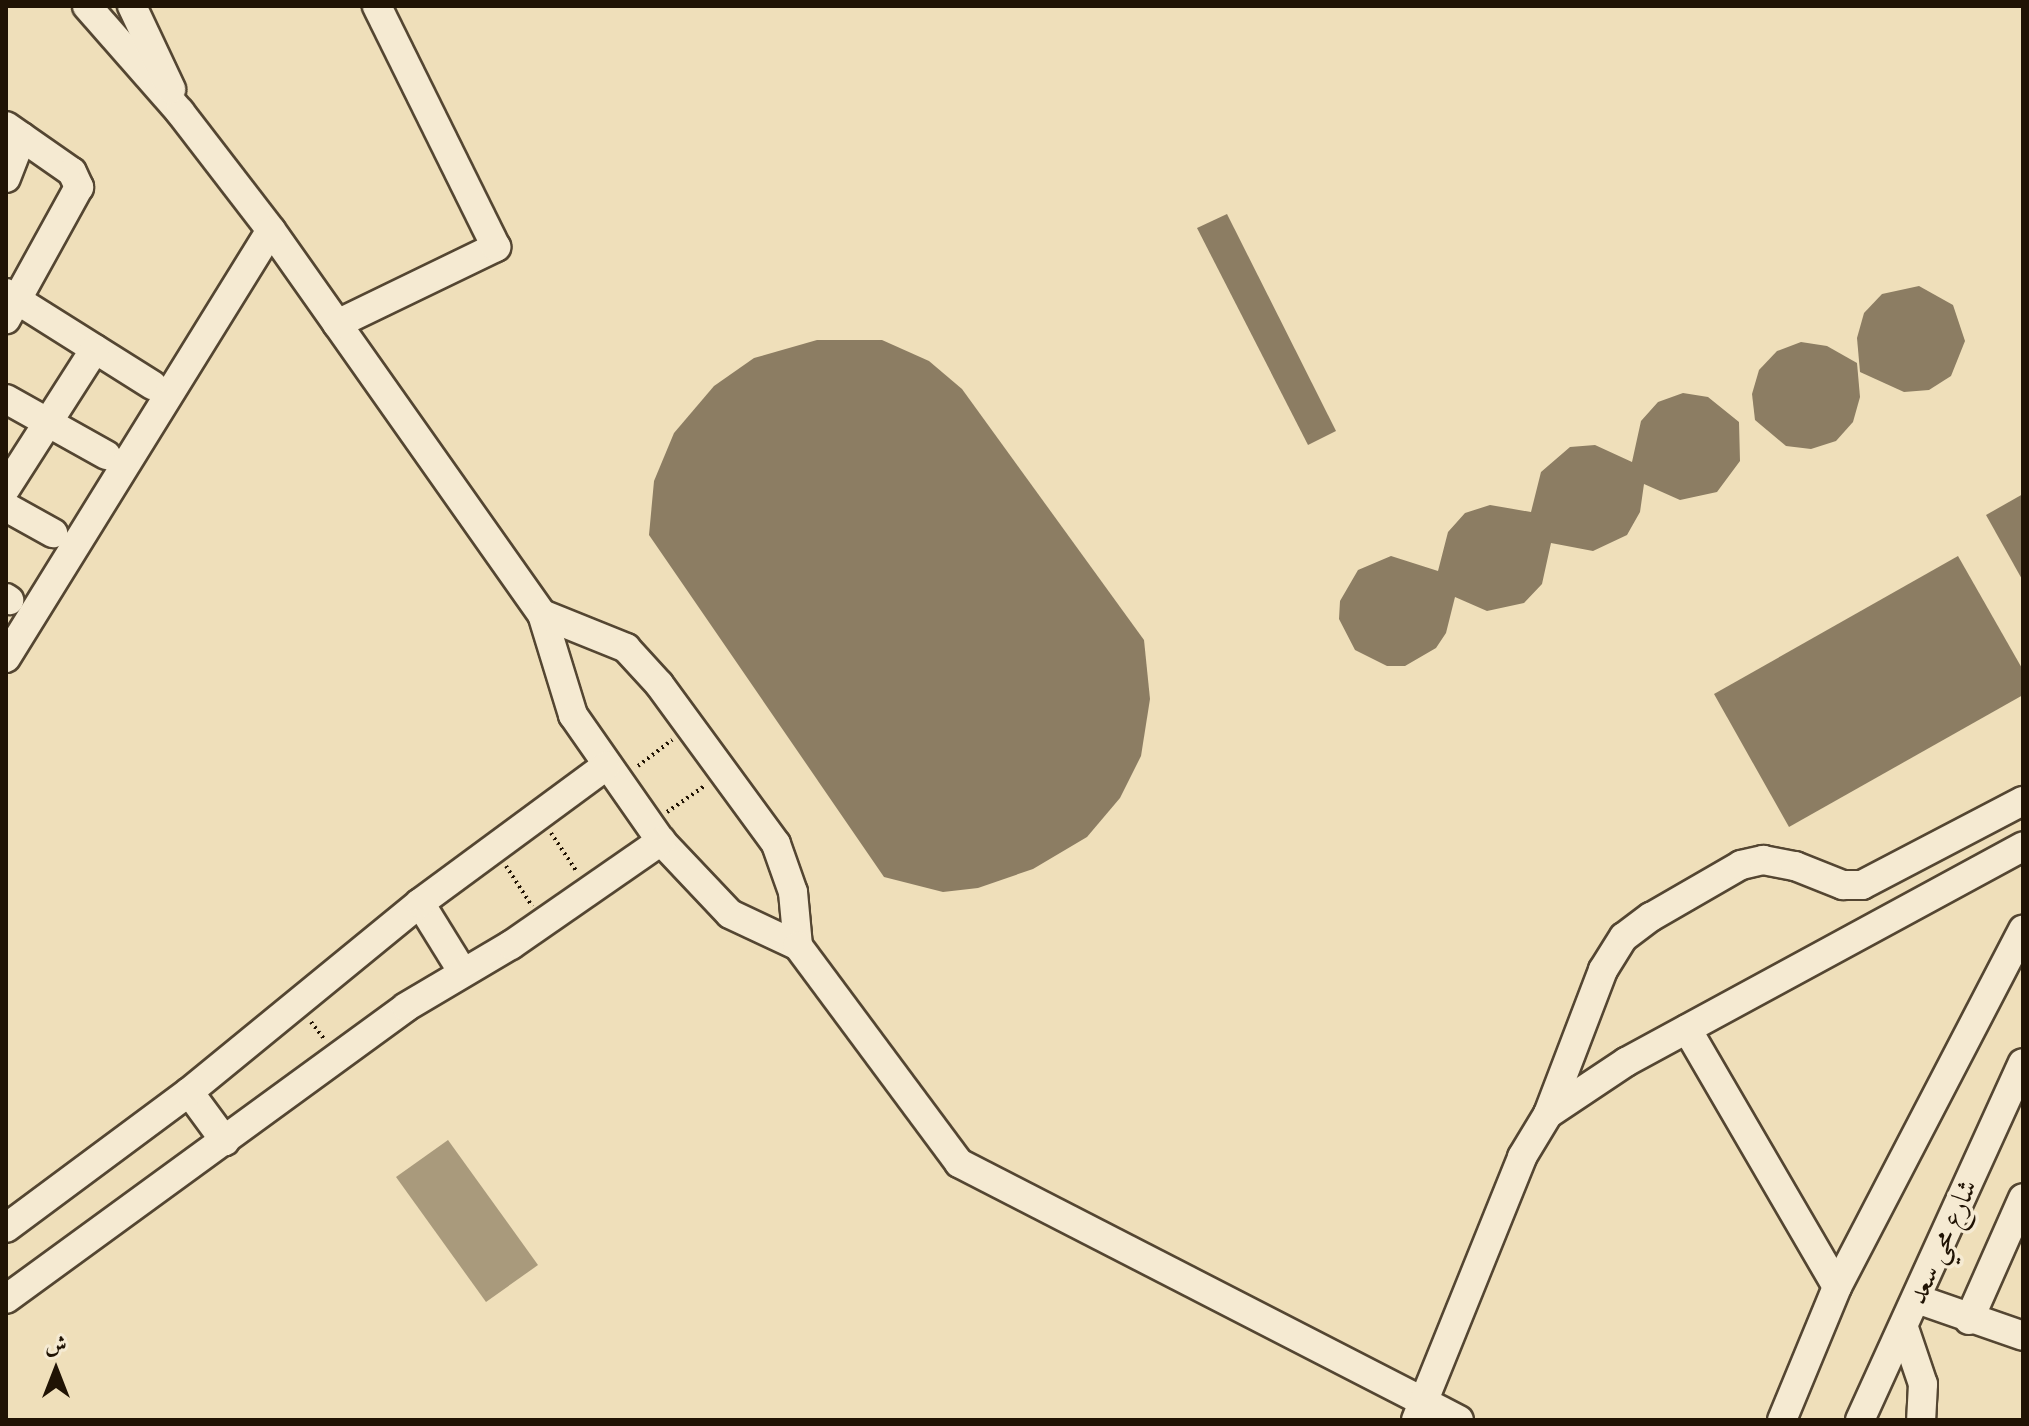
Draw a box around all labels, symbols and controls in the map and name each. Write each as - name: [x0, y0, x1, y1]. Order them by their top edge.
- street label: شارع محي سعد: [1901, 1175, 1985, 1309]
- north arrow: [16, 1330, 96, 1410]
- text: ش: [45, 1332, 67, 1359]

